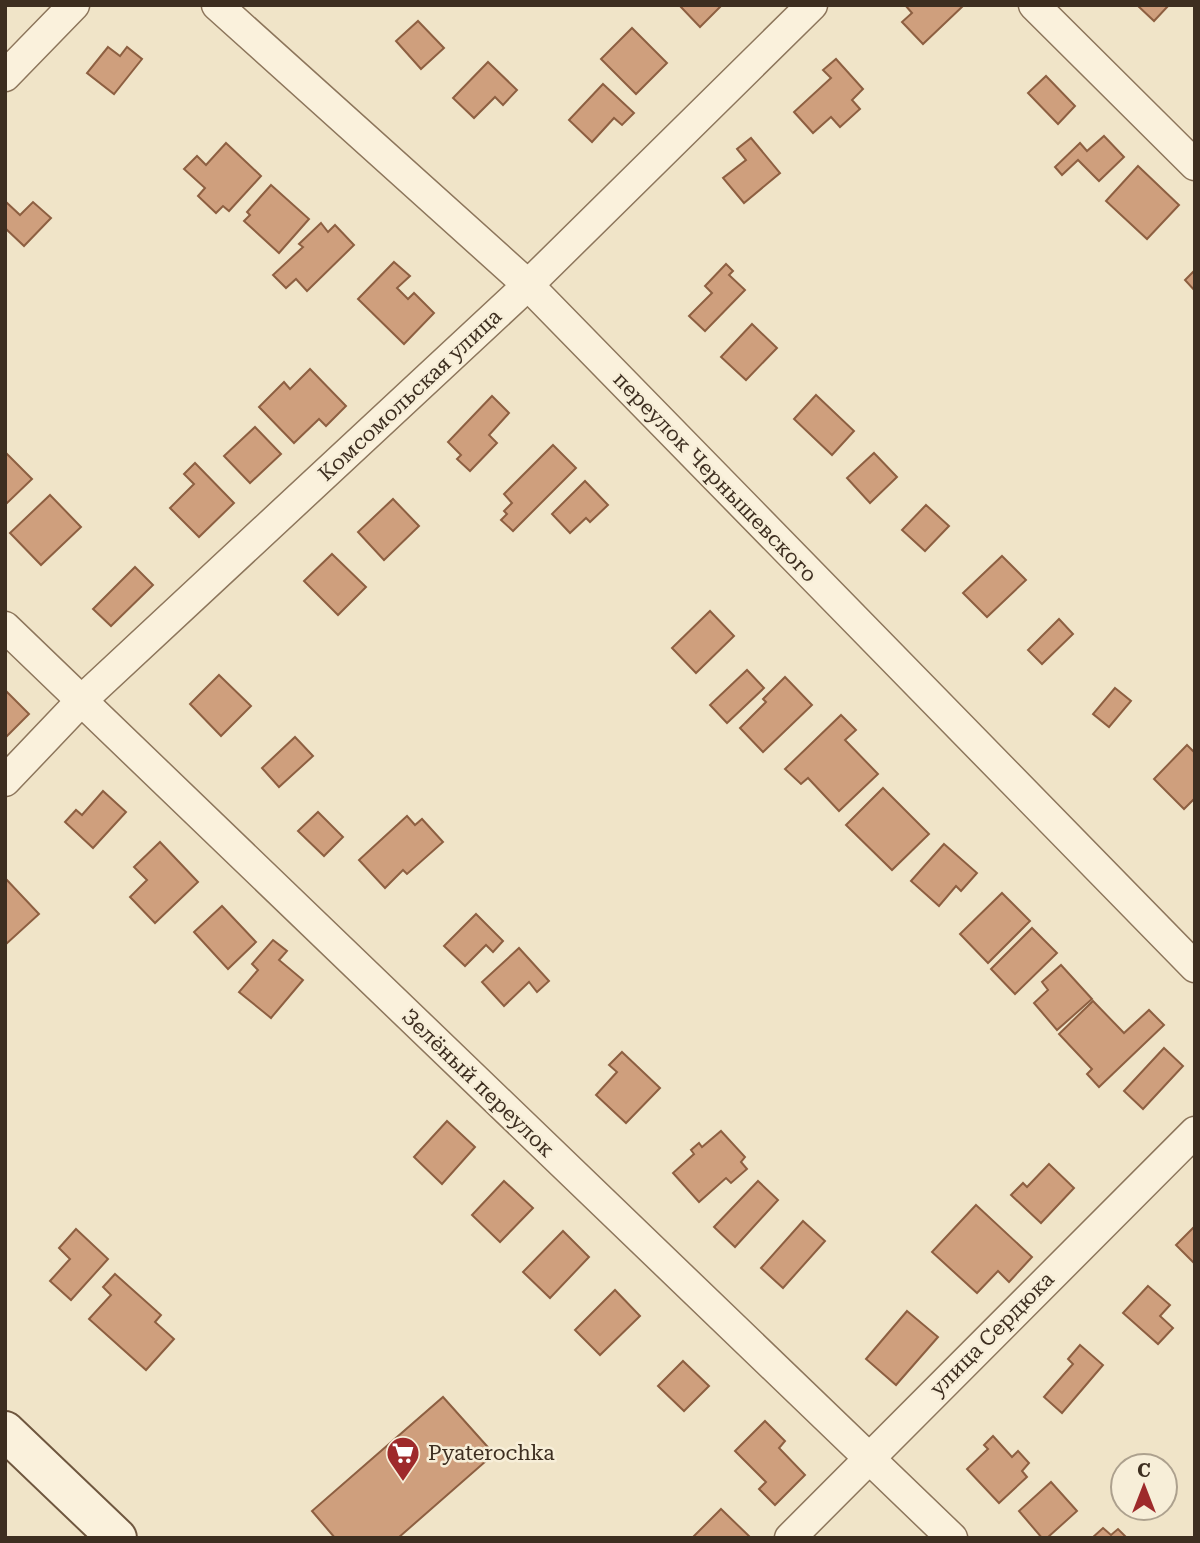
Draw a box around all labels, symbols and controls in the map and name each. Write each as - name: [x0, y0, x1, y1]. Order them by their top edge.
- street label: Комсомольская улица: [314, 304, 507, 486]
- street label: переулок Чернышевского: [608, 367, 822, 587]
- street label: Зелёный переулок: [397, 1004, 559, 1162]
- street label: улица Сердюка: [925, 1267, 1059, 1401]
- supermarket icon: Pyaterochka: [384, 1434, 422, 1483]
- place label: Pyaterochka: [428, 1441, 555, 1465]
- north arrow: [1109, 1452, 1179, 1522]
- text: С: [1137, 1459, 1151, 1482]

